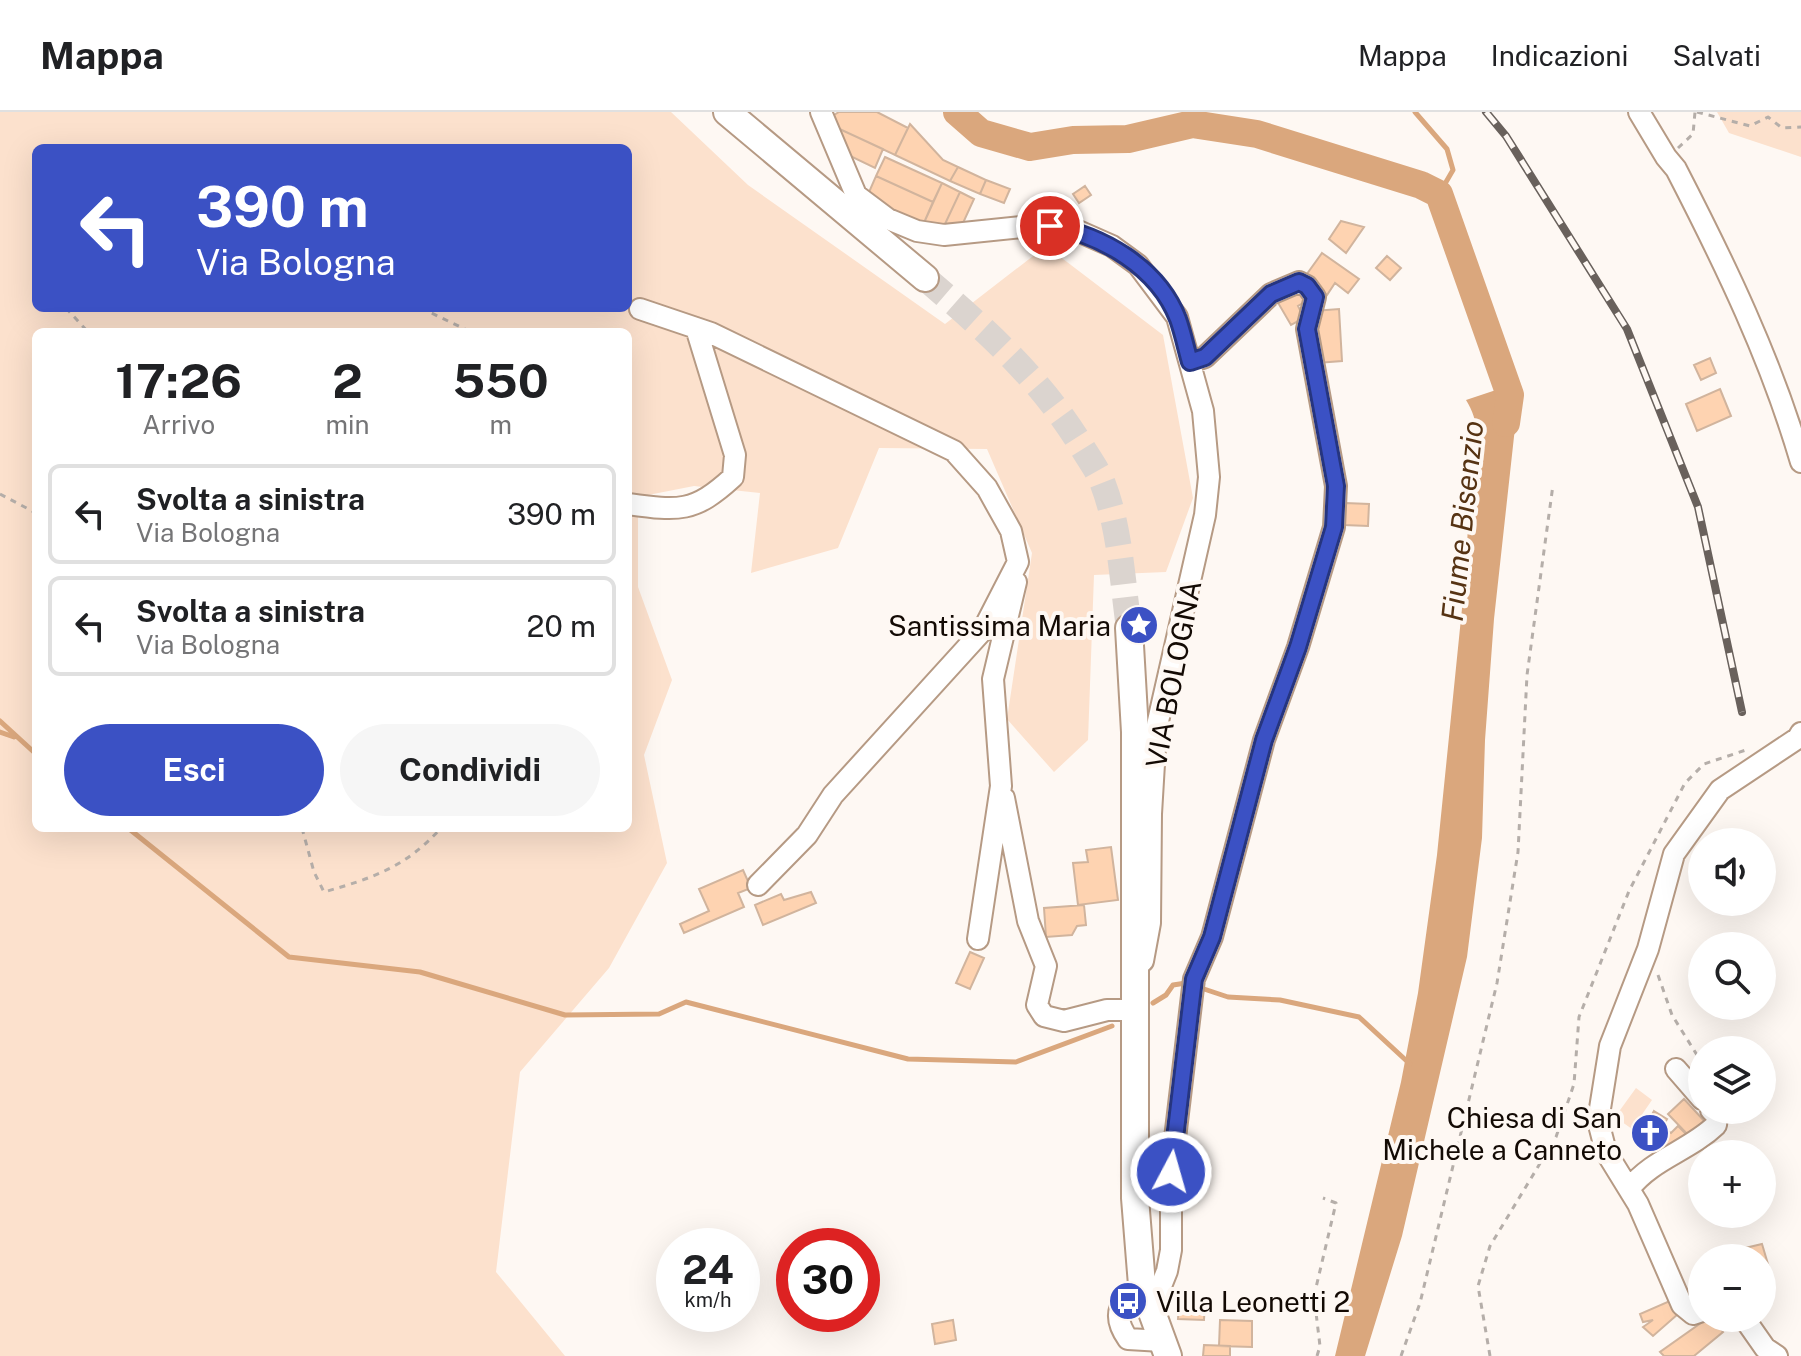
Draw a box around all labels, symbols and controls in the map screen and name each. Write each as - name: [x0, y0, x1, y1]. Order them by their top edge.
- text: Mappa: [40, 33, 164, 78]
- text: Mappa: [1358, 39, 1447, 72]
- text: Indicazioni: [1491, 39, 1628, 72]
- text: Salvati: [1672, 39, 1761, 72]
- text: 390 m: [196, 174, 369, 240]
- icon: left: [64, 176, 168, 280]
- pin: [1016, 192, 1084, 260]
- icon: arrive: [1028, 204, 1072, 248]
- text: Via Bologna: [196, 241, 396, 283]
- text: 17:26: [115, 352, 242, 409]
- text: 2: [332, 352, 363, 409]
- text: 550: [453, 352, 549, 409]
- text: Arrivo: [142, 409, 215, 440]
- text: min: [325, 409, 370, 440]
- text: m: [489, 409, 512, 440]
- water label: Fiume Bisenzio: [1434, 419, 1490, 623]
- text: Svolta a sinistra: [136, 481, 365, 517]
- icon: left: [68, 492, 112, 536]
- text: 390 m: [507, 496, 596, 532]
- text: Via Bologna: [136, 517, 280, 548]
- street label: VIA BOLOGNA: [1139, 577, 1207, 771]
- text: Svolta a sinistra: [136, 593, 365, 629]
- icon: left: [68, 604, 112, 648]
- place icon: Santissima Maria: [1118, 604, 1160, 646]
- text: 20 m: [527, 608, 596, 644]
- place label: Santissima Maria: [888, 609, 1111, 642]
- text: Via Bologna: [136, 629, 280, 660]
- button: Esci: [64, 724, 324, 816]
- button: Condividi: [340, 724, 600, 816]
- map controls: [1688, 828, 1776, 1332]
- button: sound: [1688, 828, 1776, 916]
- button: search: [1688, 932, 1776, 1020]
- button: layers: [1688, 1036, 1776, 1124]
- place label: Chiesa di San Michele a Canneto: [1382, 1101, 1622, 1166]
- church icon: Chiesa di San Michele a Canneto: [1629, 1112, 1671, 1154]
- position arrow: [1129, 1130, 1213, 1214]
- button: +: [1688, 1140, 1776, 1228]
- speed limit sign: 30: [776, 1228, 880, 1332]
- button: −: [1688, 1244, 1776, 1332]
- text: 24: [682, 1246, 734, 1293]
- bus stop icon: Villa Leonetti 2: [1107, 1280, 1149, 1322]
- place label: Villa Leonetti 2: [1156, 1285, 1350, 1318]
- text: km/h: [684, 1288, 732, 1312]

